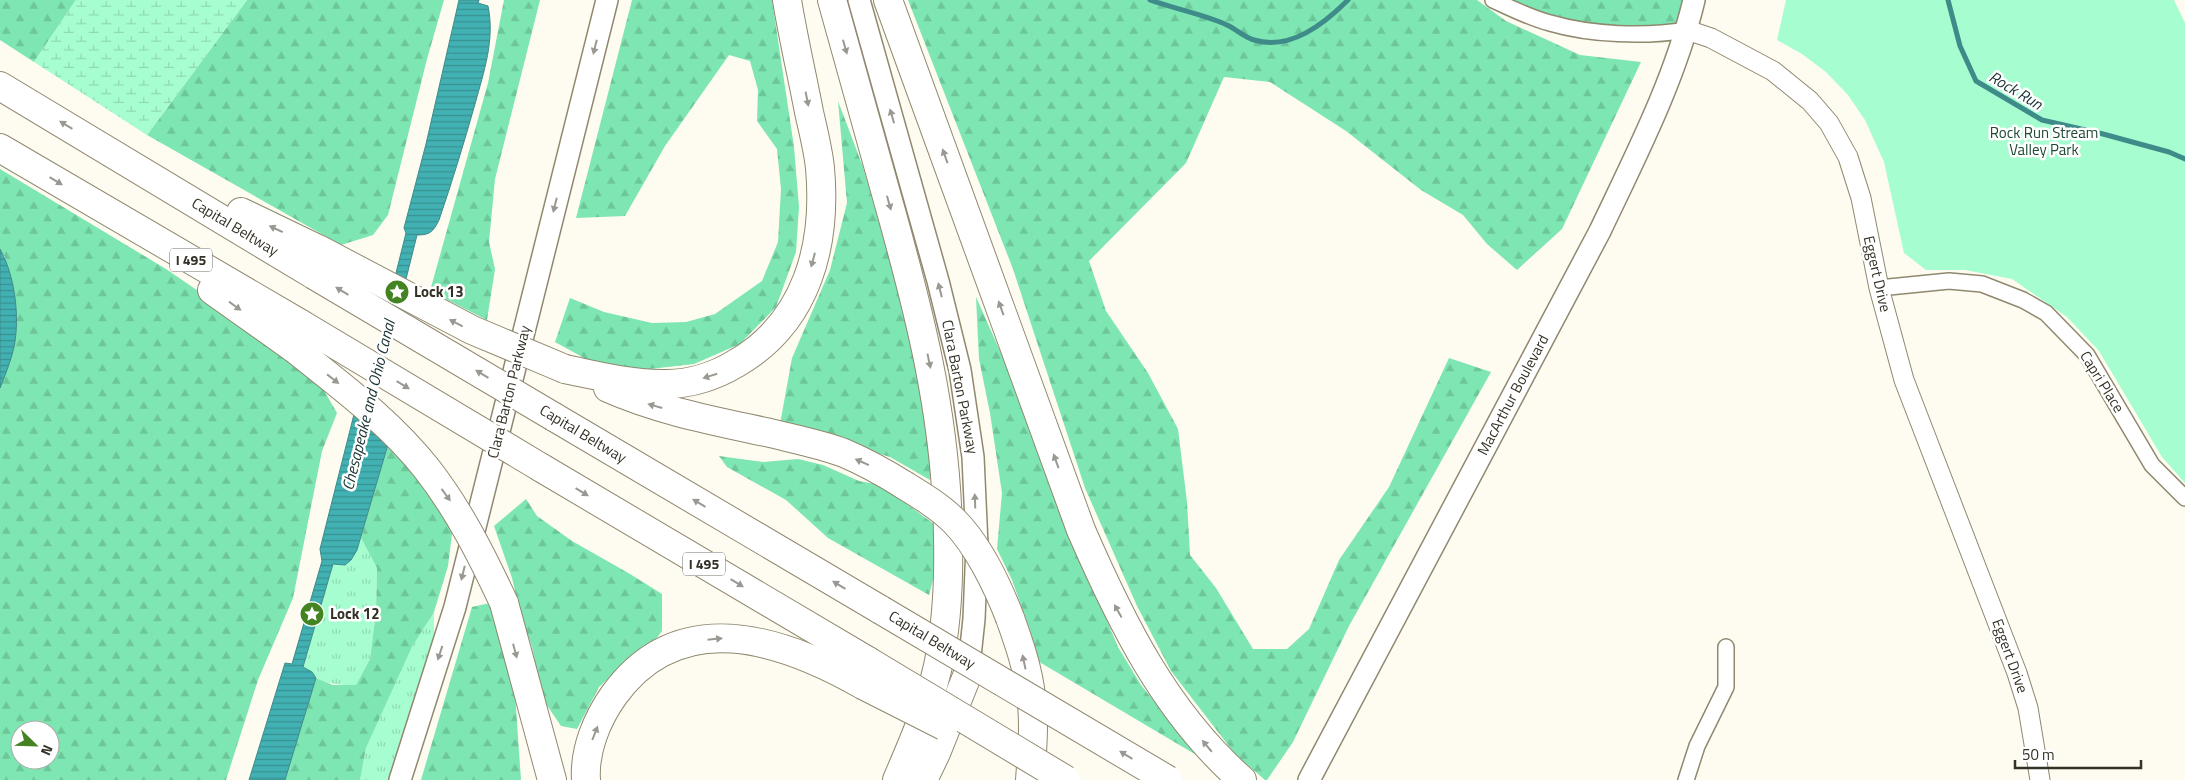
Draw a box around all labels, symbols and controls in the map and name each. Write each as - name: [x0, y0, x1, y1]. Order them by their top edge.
- one-way arrow: [841, 39, 849, 54]
- one-way arrow: [591, 40, 599, 55]
- water label: Rock Run: [1985, 65, 2048, 116]
- one-way arrow: [803, 92, 811, 108]
- one-way arrow: [887, 109, 895, 124]
- one-way arrow: [60, 121, 73, 130]
- park label: Rock Run Stream Valley Park: [1990, 121, 2098, 161]
- one-way arrow: [941, 148, 948, 163]
- one-way arrow: [49, 177, 62, 186]
- street label: Capital Beltway: [187, 191, 283, 262]
- one-way arrow: [886, 196, 894, 211]
- one-way arrow: [551, 197, 559, 212]
- one-way arrow: [269, 225, 283, 233]
- street label: Eggert Drive: [1858, 233, 1897, 314]
- road number: I 495: [170, 248, 212, 272]
- one-way arrow: [809, 252, 817, 267]
- place icon: Lock 13: [384, 279, 410, 305]
- place label: Lock 13: [414, 280, 464, 303]
- one-way arrow: [936, 282, 944, 297]
- one-way arrow: [336, 287, 349, 296]
- one-way arrow: [997, 300, 1005, 315]
- one-way arrow: [228, 301, 241, 311]
- water label: Chesapeake and Ohio Canal: [335, 316, 401, 493]
- street label: Clara Barton Parkway: [936, 318, 985, 456]
- one-way arrow: [449, 319, 464, 327]
- street label: Clara Barton Parkway: [481, 323, 536, 461]
- street label: MacArthur Boulevard: [1471, 330, 1554, 459]
- street label: Capri Place: [2074, 346, 2131, 417]
- one-way arrow: [925, 353, 933, 368]
- one-way arrow: [476, 370, 489, 379]
- one-way arrow: [702, 372, 717, 380]
- one-way arrow: [326, 374, 339, 385]
- one-way arrow: [397, 380, 410, 389]
- street label: Capital Beltway: [535, 398, 631, 469]
- one-way arrow: [647, 401, 662, 409]
- one-way arrow: [1052, 453, 1060, 468]
- one-way arrow: [855, 457, 869, 465]
- one-way arrow: [576, 487, 589, 496]
- one-way arrow: [441, 489, 451, 502]
- one-way arrow: [971, 493, 979, 509]
- one-way arrow: [692, 498, 705, 507]
- road number: I 495: [683, 552, 725, 576]
- one-way arrow: [459, 566, 467, 581]
- one-way arrow: [731, 579, 744, 588]
- one-way arrow: [832, 581, 845, 590]
- place icon: Lock 12: [299, 601, 325, 627]
- place label: Lock 12: [330, 602, 380, 625]
- street label: Capital Beltway: [884, 604, 980, 675]
- one-way arrow: [1114, 604, 1122, 618]
- street label: Eggert Drive: [1986, 615, 2035, 696]
- one-way arrow: [707, 634, 723, 642]
- one-way arrow: [512, 643, 520, 658]
- one-way arrow: [436, 646, 443, 661]
- one-way arrow: [1020, 655, 1028, 670]
- north arrow: [10, 720, 60, 770]
- one-way arrow: [592, 725, 599, 740]
- scale bar: [2015, 738, 2141, 770]
- one-way arrow: [1201, 740, 1212, 753]
- text: N: [36, 742, 59, 759]
- text: 50 m: [2022, 743, 2055, 766]
- one-way arrow: [1119, 751, 1132, 760]

